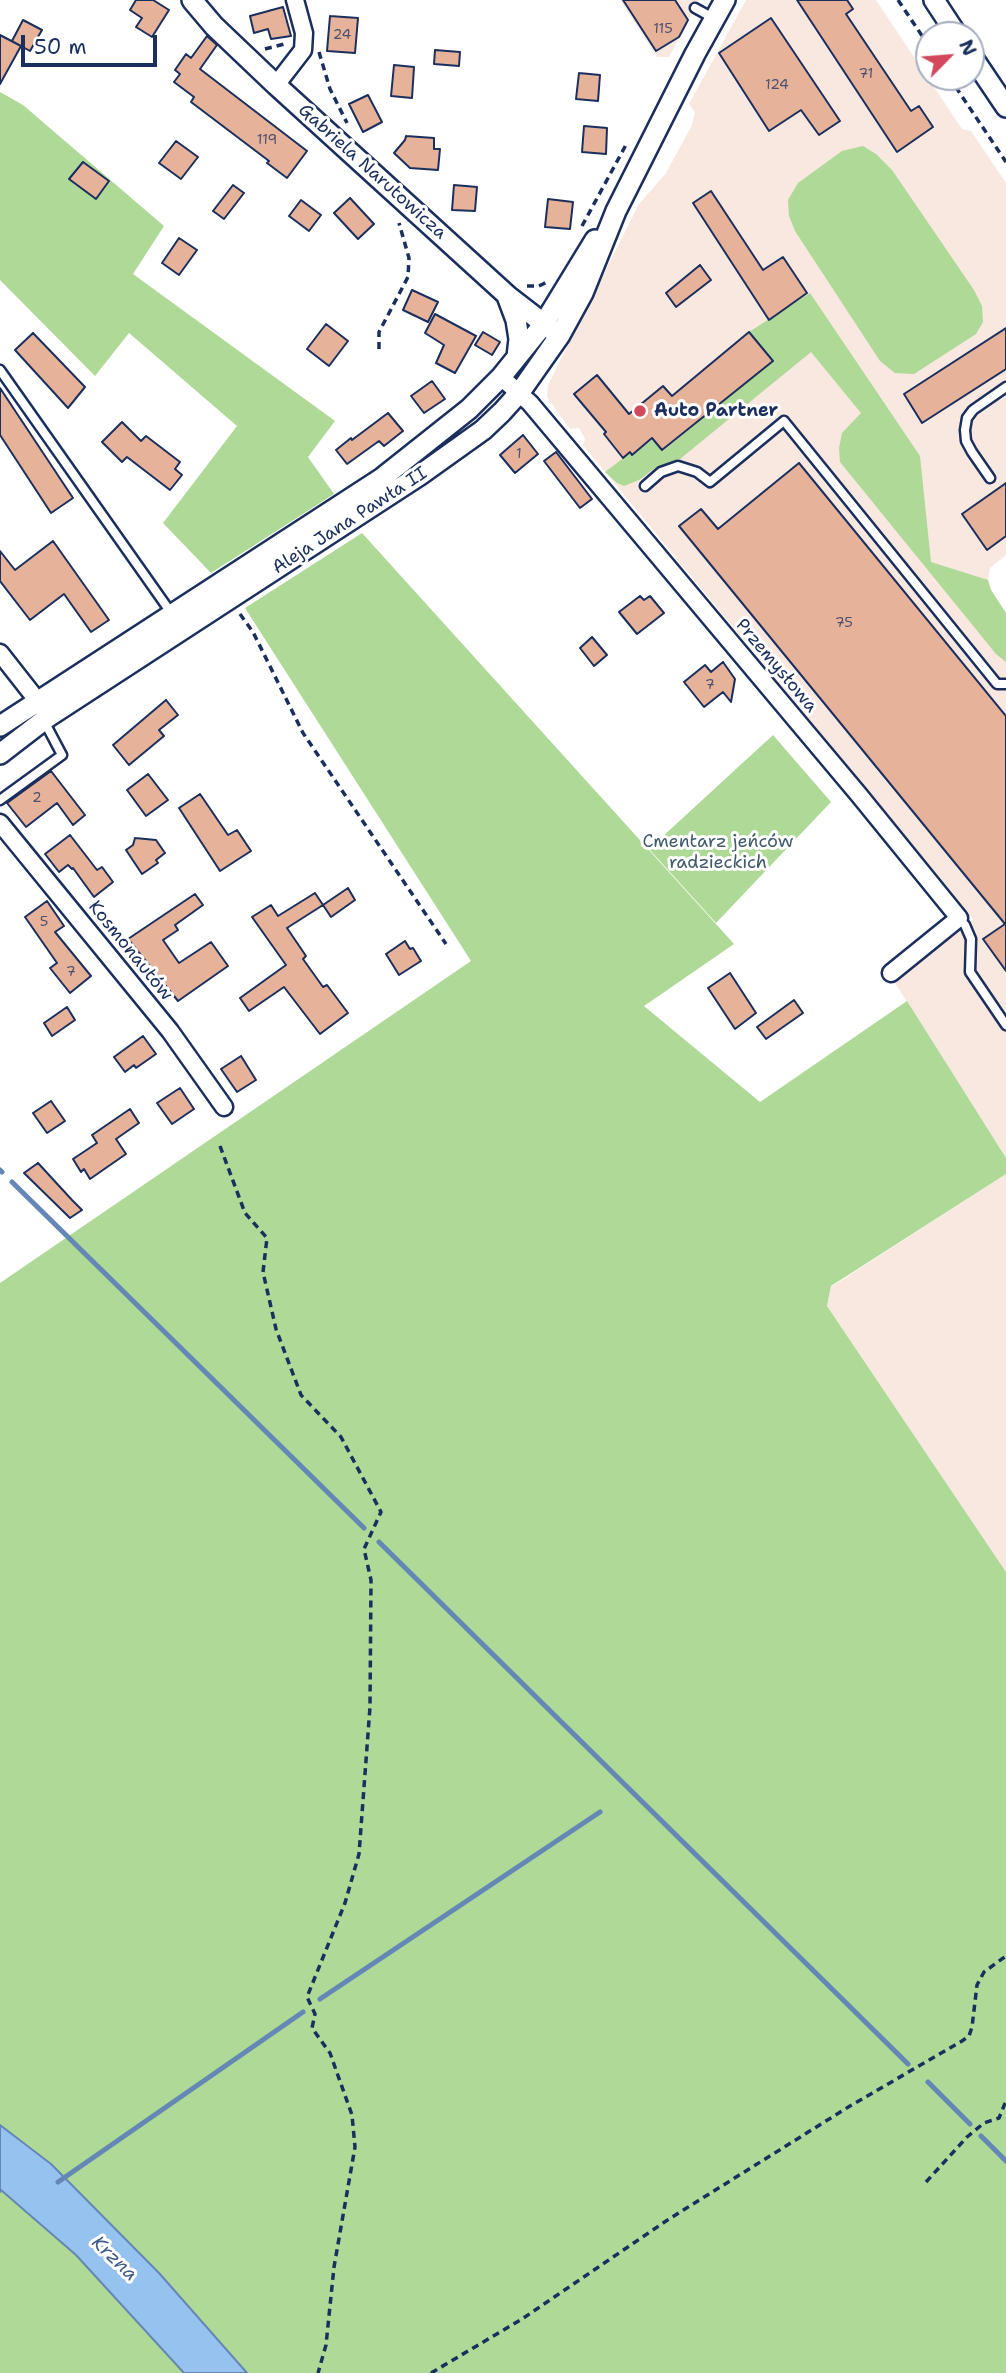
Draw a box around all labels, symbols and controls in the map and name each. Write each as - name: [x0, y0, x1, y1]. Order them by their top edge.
- scale bar: [24, 21, 161, 65]
- house number: 115: [653, 21, 673, 37]
- north arrow: [915, 21, 985, 91]
- house number: 24: [333, 27, 351, 43]
- text: 50 m: [34, 33, 87, 61]
- text: N: [953, 36, 982, 60]
- house number: 71: [859, 66, 873, 82]
- house number: 124: [765, 77, 789, 93]
- street label: Gabriela Narutowicza: [293, 100, 451, 244]
- house number: 119: [257, 132, 277, 148]
- place label: Auto Partner: [654, 400, 778, 422]
- marker: Auto Partner: [632, 403, 648, 419]
- house number: 1: [516, 446, 522, 462]
- street label: Aleja Jana Pawła II: [269, 463, 431, 579]
- street label: Przemysłowa: [730, 615, 822, 717]
- house number: 75: [835, 615, 853, 631]
- house number: 7: [705, 677, 715, 693]
- house number: 2: [32, 790, 42, 806]
- park label: Cmentarz jeńców radzieckich: [643, 831, 793, 874]
- street label: Kosmonautów: [83, 897, 177, 1005]
- house number: 5: [40, 914, 48, 930]
- house number: 7: [66, 964, 76, 980]
- water label: Krzna: [86, 2232, 142, 2286]

